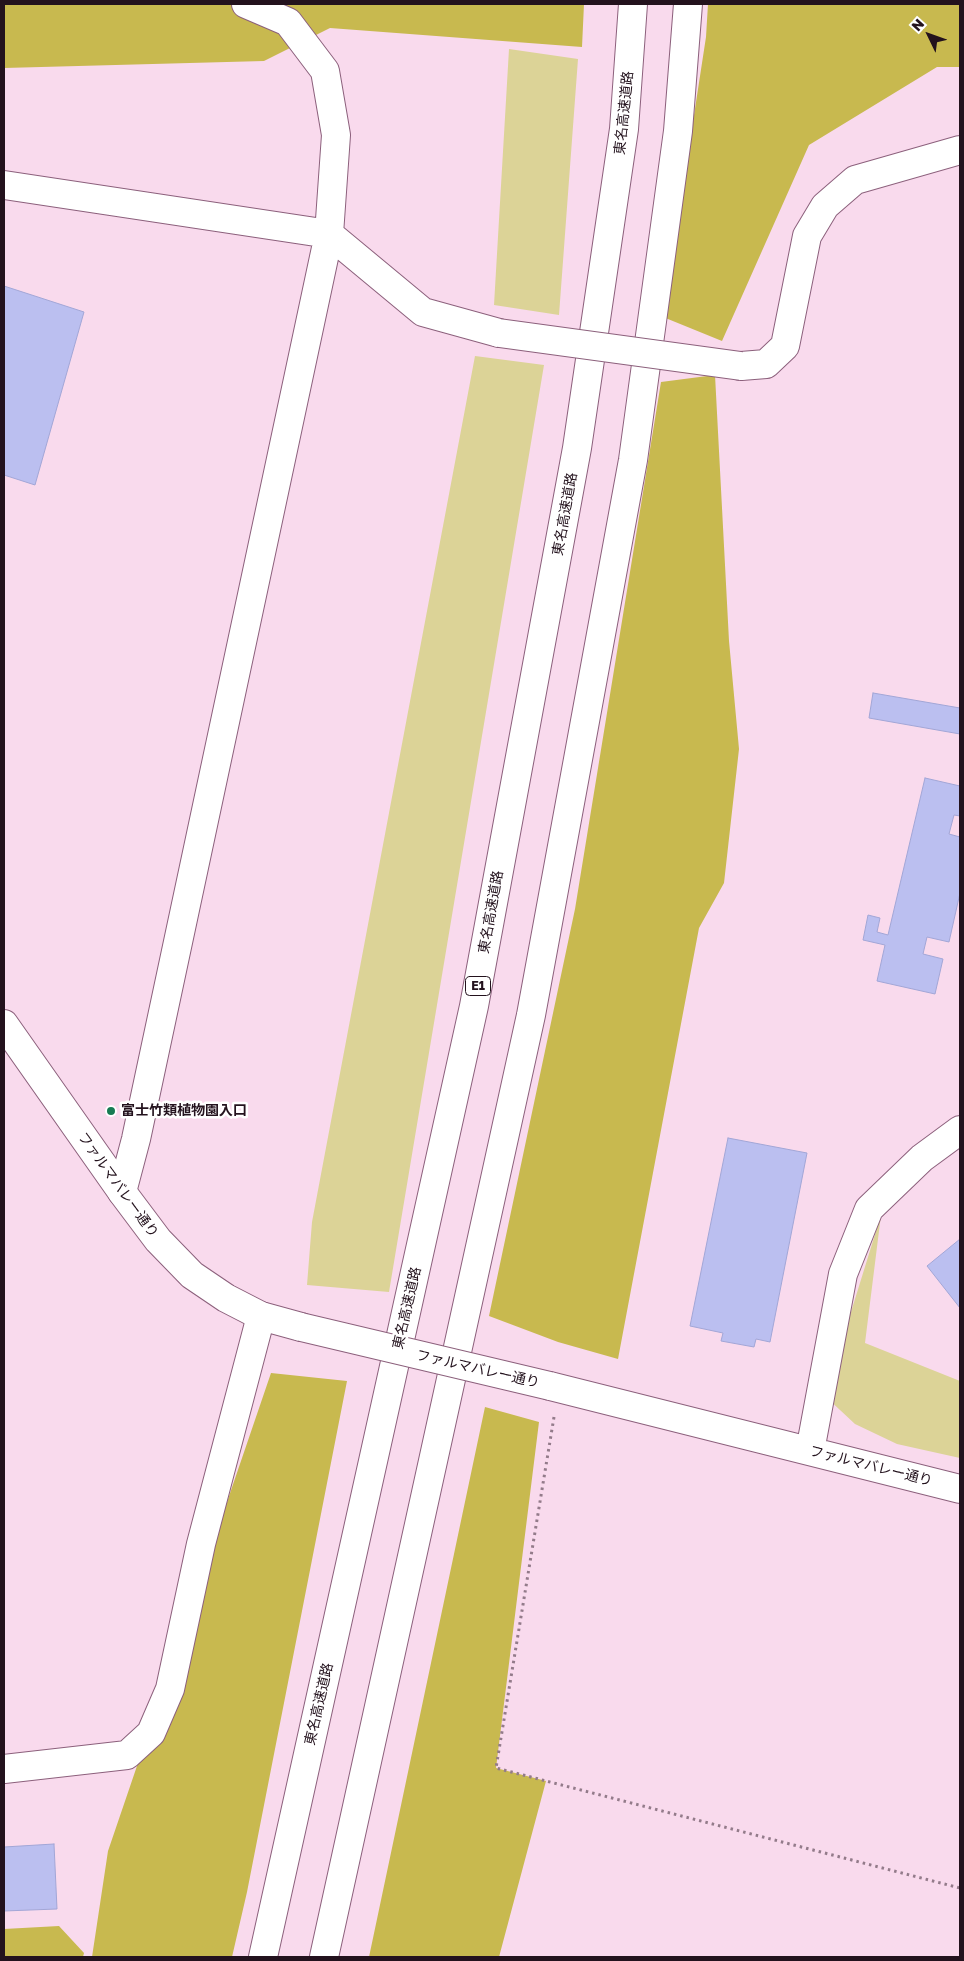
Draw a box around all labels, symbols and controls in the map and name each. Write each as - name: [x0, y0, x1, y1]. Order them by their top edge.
- north arrow: [904, 10, 954, 60]
- text: N: [908, 15, 927, 34]
- street label: 東名高速道路: [611, 70, 637, 156]
- street label: 東名高速道路: [549, 471, 581, 557]
- street label: 東名高速道路: [475, 869, 507, 955]
- road number: E1: [466, 976, 490, 996]
- place label: 富士竹類植物園入口: [121, 1103, 247, 1119]
- marker: 富士竹類植物園入口: [105, 1105, 117, 1117]
- street label: ファルマバレー通り: [74, 1129, 162, 1241]
- street label: 東名高速道路: [389, 1265, 425, 1351]
- street label: ファルマバレー通り: [415, 1347, 541, 1391]
- street label: ファルマバレー通り: [808, 1443, 934, 1489]
- street label: 東名高速道路: [301, 1661, 337, 1747]

